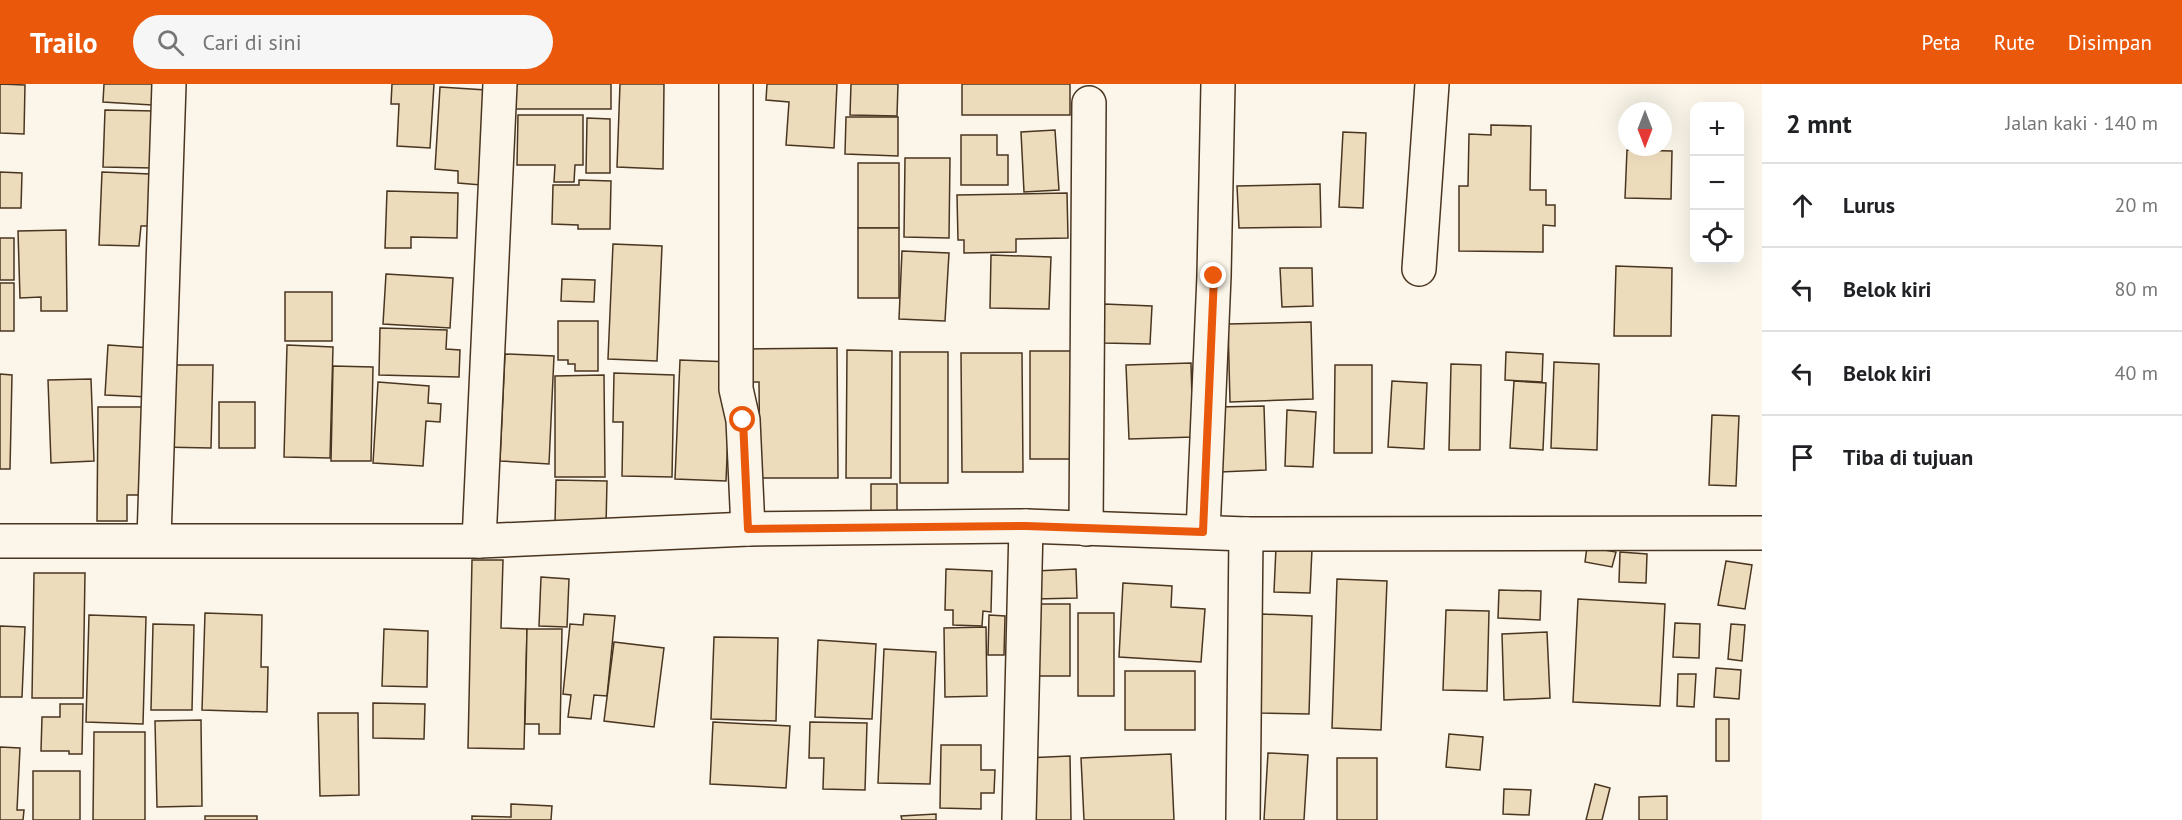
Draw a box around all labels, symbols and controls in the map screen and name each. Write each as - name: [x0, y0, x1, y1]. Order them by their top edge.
- search box: [133, 15, 553, 69]
- text: Trailo: [30, 24, 97, 61]
- icon: search: [154, 26, 187, 59]
- text: Cari di sini: [202, 28, 302, 56]
- text: Peta: [1921, 29, 1961, 56]
- text: Rute: [1994, 29, 2035, 56]
- text: Disimpan: [2068, 29, 2152, 56]
- north arrow: [1618, 102, 1672, 156]
- map controls: [1690, 102, 1744, 264]
- button: +: [1690, 102, 1744, 156]
- text: 2 mnt: [1786, 107, 1852, 140]
- text: Jalan kaki · 140 m: [2005, 110, 2158, 136]
- button: −: [1690, 156, 1744, 210]
- icon: ahead: [1786, 189, 1819, 222]
- text: Lurus: [1843, 191, 1895, 219]
- text: 20 m: [2115, 192, 2158, 218]
- button: locate: [1690, 210, 1744, 264]
- route end: [1200, 262, 1226, 288]
- icon: left: [1786, 273, 1819, 306]
- text: Belok kiri: [1843, 275, 1932, 303]
- text: 80 m: [2115, 276, 2158, 302]
- icon: left: [1786, 357, 1819, 390]
- text: Belok kiri: [1843, 359, 1932, 387]
- text: 40 m: [2115, 360, 2158, 386]
- route start: [729, 406, 755, 432]
- icon: arrive: [1786, 441, 1819, 474]
- text: Tiba di tujuan: [1843, 443, 1973, 471]

